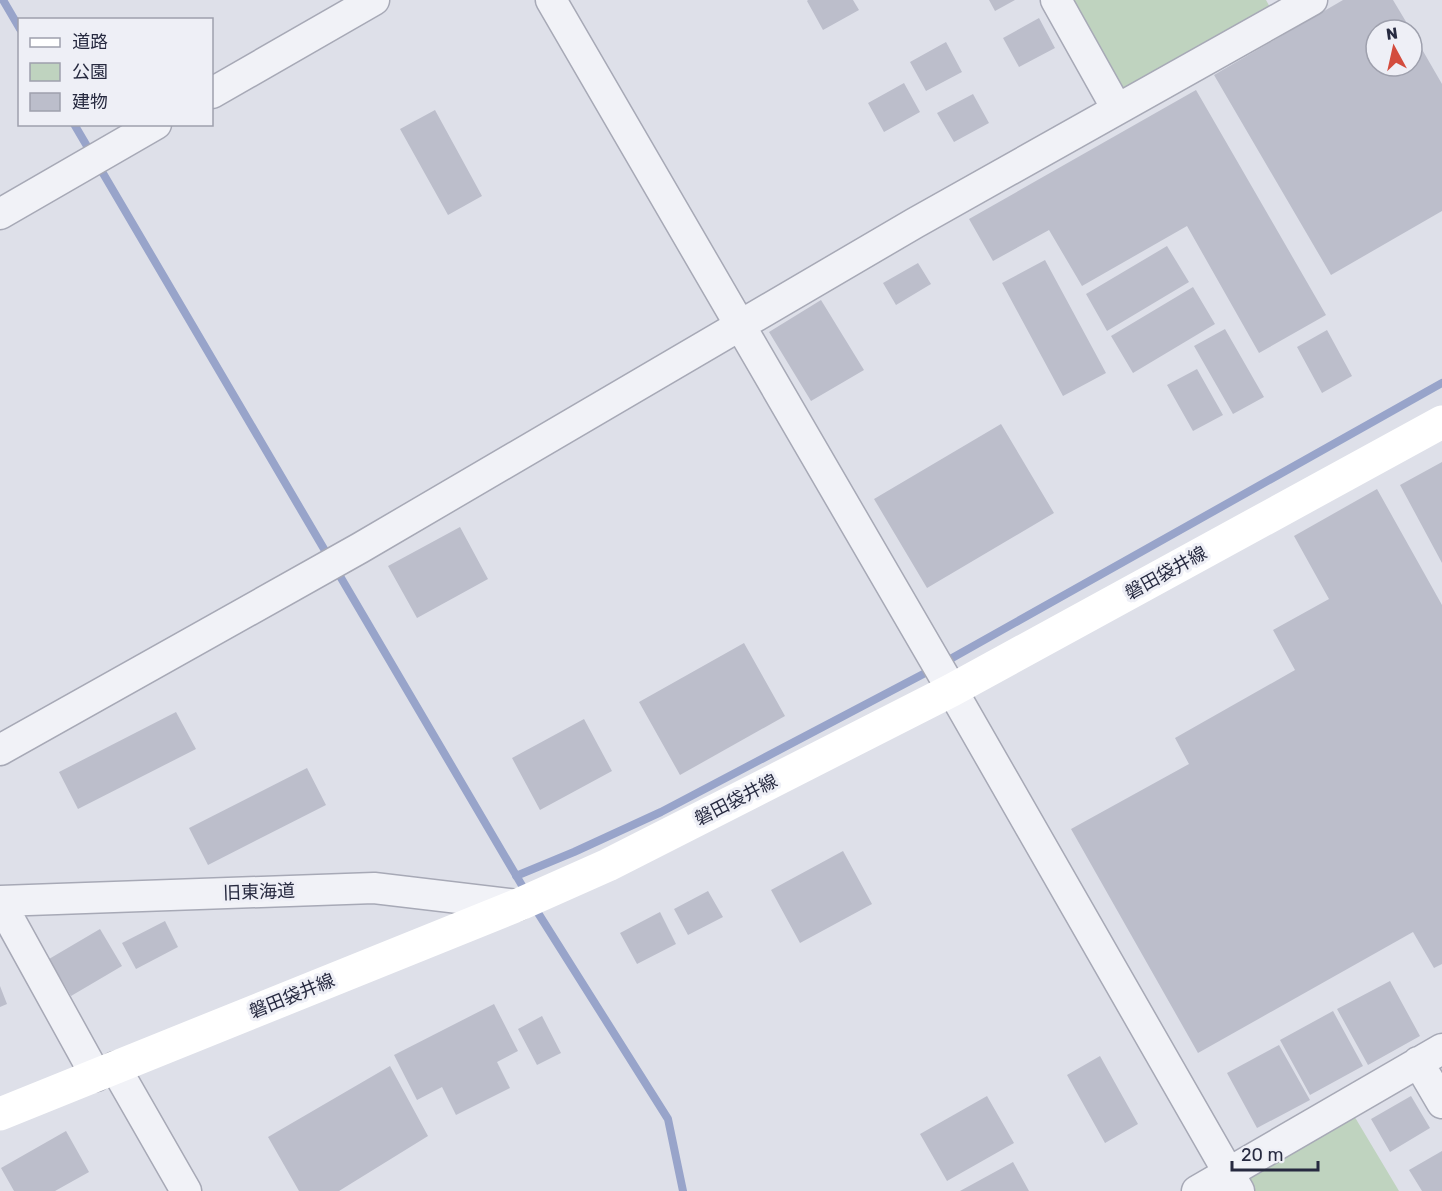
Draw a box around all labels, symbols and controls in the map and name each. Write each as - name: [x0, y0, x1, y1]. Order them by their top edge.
- legend: [18, 18, 213, 126]
- north arrow: [1364, 18, 1424, 78]
- text: N: [1385, 23, 1399, 44]
- text: 道路: [72, 31, 108, 53]
- text: 公園: [72, 61, 108, 83]
- text: 建物: [72, 91, 108, 113]
- street label: 磐田袋井線: [1121, 542, 1211, 604]
- street label: 磐田袋井線: [691, 770, 781, 830]
- street label: 旧東海道: [223, 880, 295, 904]
- street label: 磐田袋井線: [246, 969, 338, 1023]
- scale bar: [1232, 1134, 1318, 1172]
- text: 20 m: [1241, 1144, 1283, 1166]

